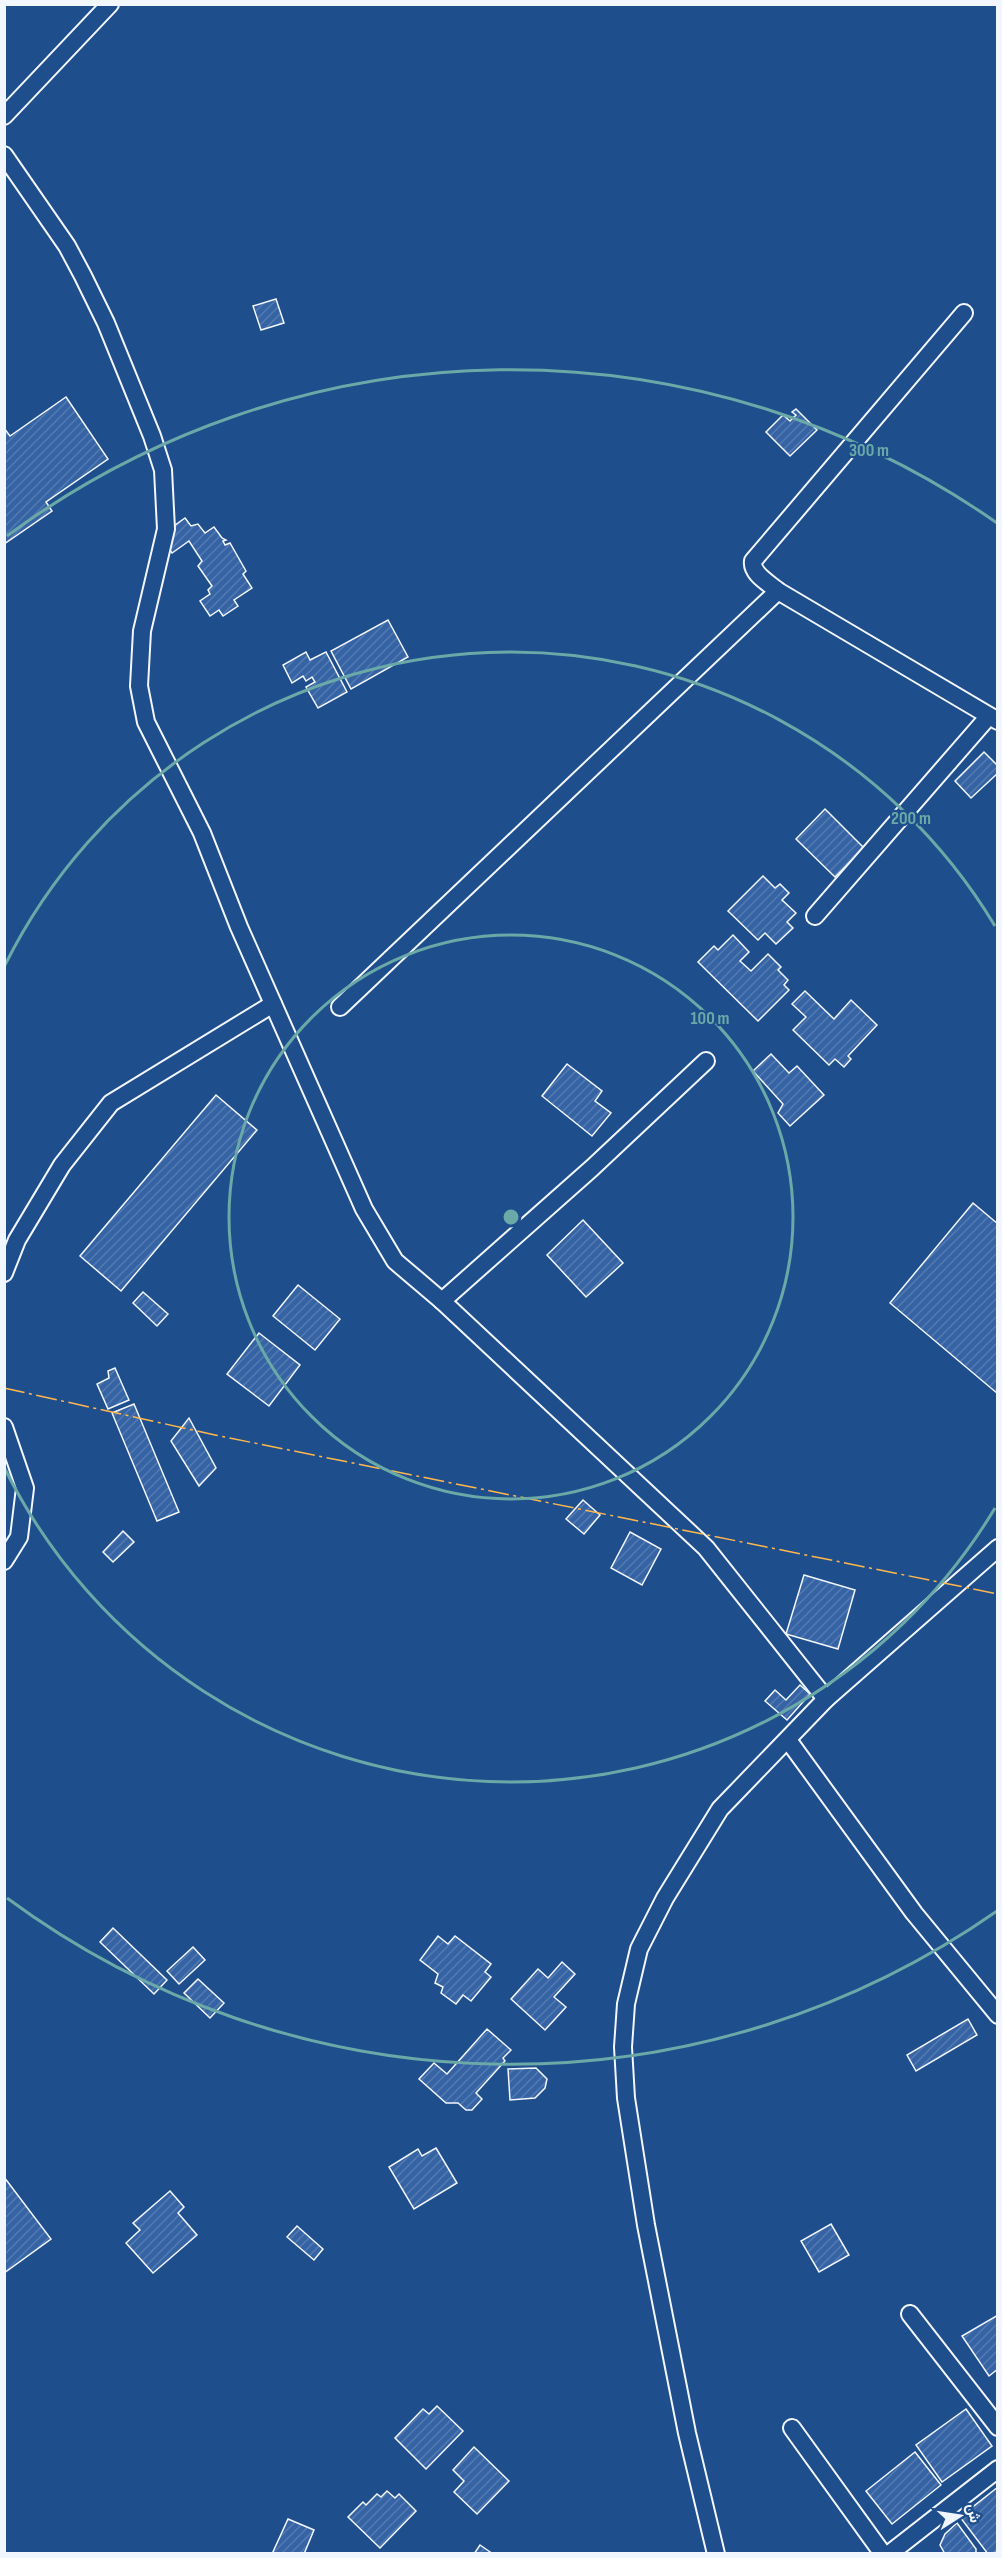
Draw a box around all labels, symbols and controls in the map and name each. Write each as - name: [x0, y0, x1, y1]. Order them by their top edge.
- text: 300 m: [849, 440, 889, 461]
- text: 200 m: [891, 808, 931, 829]
- text: 100 m: [691, 1008, 730, 1029]
- centre of rings: [501, 1207, 521, 1227]
- north arrow: [930, 2486, 990, 2546]
- text: ش: [962, 2502, 984, 2525]

